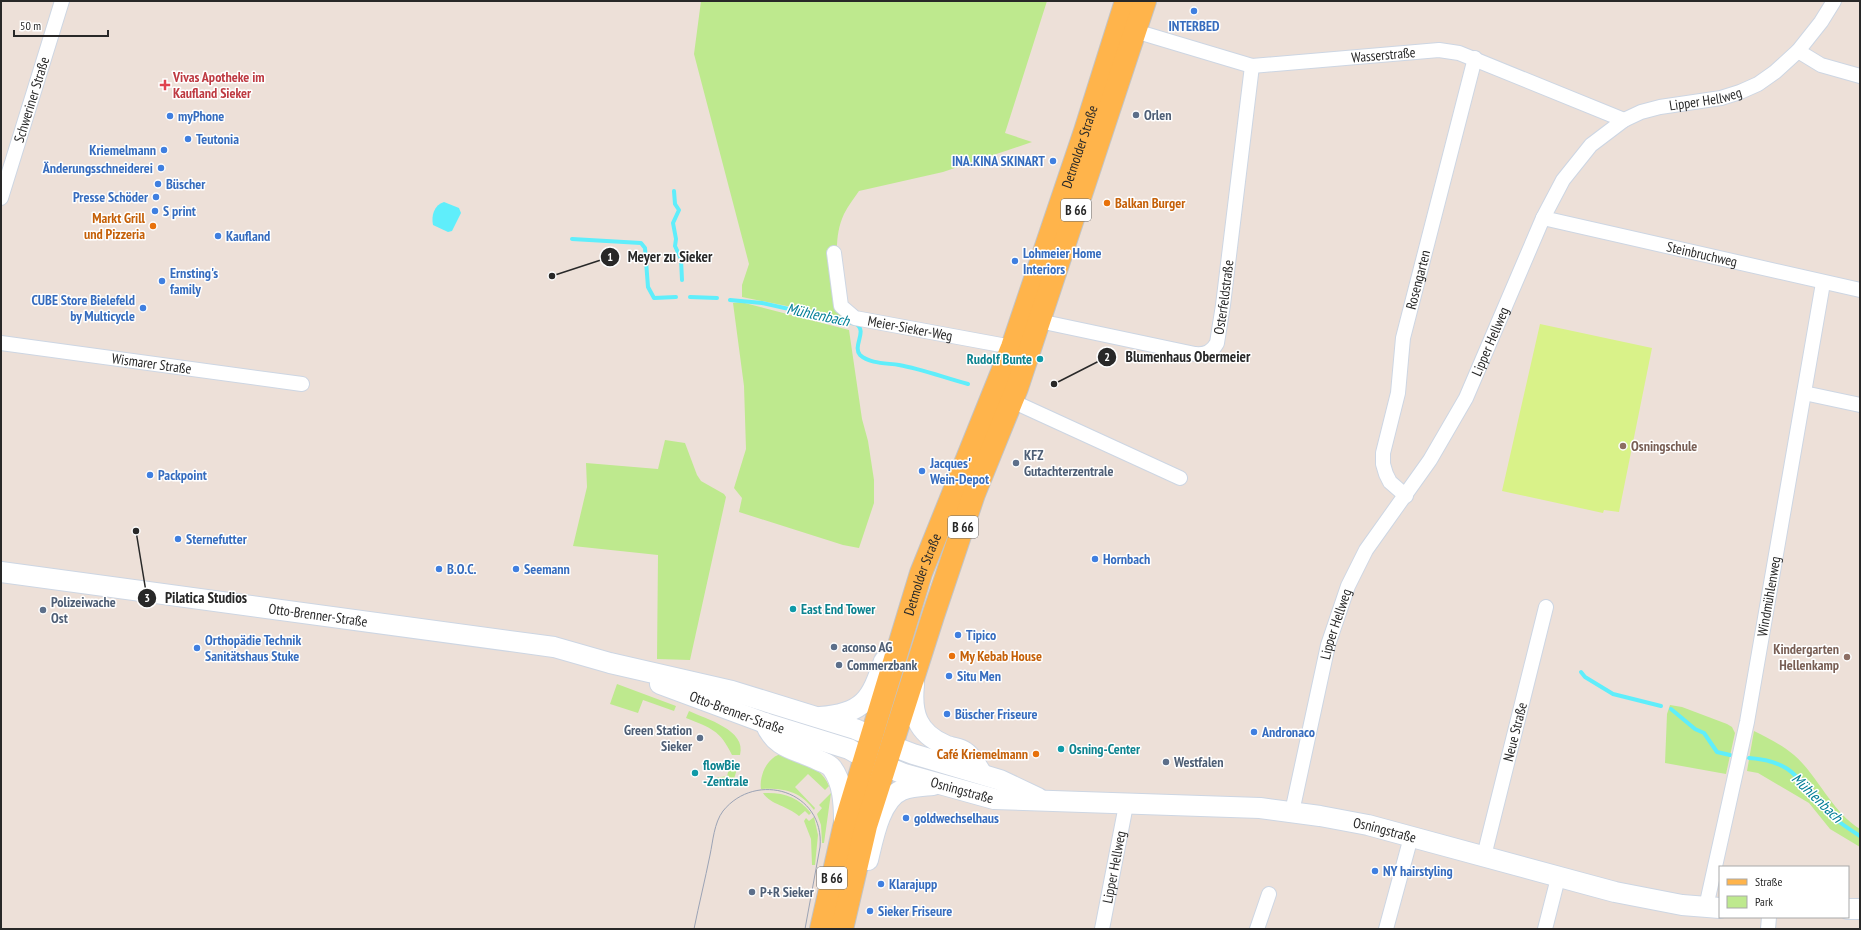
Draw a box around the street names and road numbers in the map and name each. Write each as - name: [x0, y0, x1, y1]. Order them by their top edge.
- street label: Wasserstraße: [1351, 43, 1416, 66]
- street label: Schweriner Straße: [10, 54, 53, 145]
- street label: Lipper Hellweg: [1668, 83, 1744, 115]
- street label: Detmolder Straße: [1057, 103, 1102, 190]
- road number: B 66: [1061, 199, 1091, 221]
- street label: Steinbruchweg: [1665, 237, 1739, 271]
- street label: Rosengarten: [1402, 248, 1434, 311]
- street label: Osterfeldstraße: [1209, 259, 1237, 336]
- street label: Lipper Hellweg: [1467, 304, 1513, 379]
- street label: Meier-Sieker-Weg: [866, 312, 954, 345]
- street label: Wismarer Straße: [111, 349, 193, 378]
- road number: B 66: [948, 516, 978, 538]
- street label: Detmolder Straße: [900, 530, 945, 618]
- street label: Windmühlenweg: [1753, 555, 1785, 638]
- street label: Lipper Hellweg: [1316, 586, 1355, 661]
- street label: Otto-Brenner-Straße: [268, 599, 369, 631]
- street label: Otto-Brenner-Straße: [687, 687, 787, 738]
- street label: Neue Straße: [1499, 700, 1531, 763]
- street label: Osningstraße: [929, 773, 996, 808]
- street label: Osningstraße: [1352, 813, 1419, 847]
- street label: Lipper Hellweg: [1098, 829, 1130, 905]
- road number: B 66: [817, 867, 847, 889]

